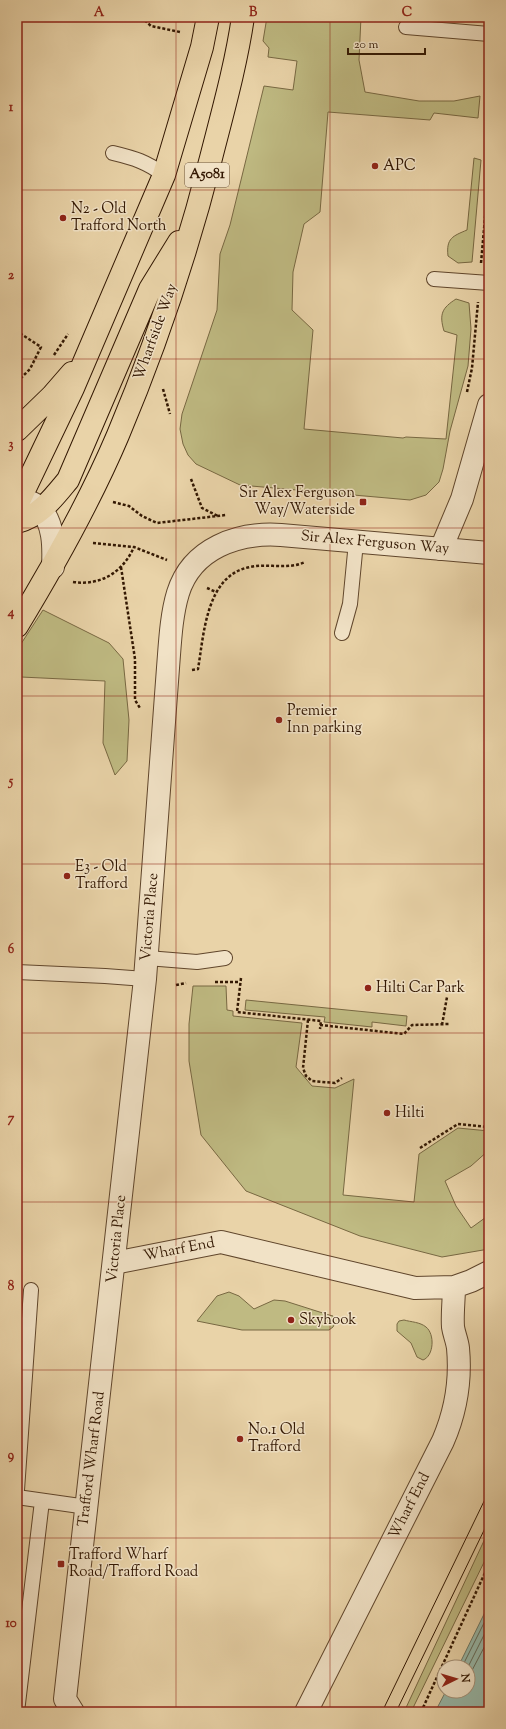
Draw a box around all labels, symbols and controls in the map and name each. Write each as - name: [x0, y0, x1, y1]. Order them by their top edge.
- text: A: [94, 4, 105, 22]
- text: B: [249, 4, 258, 22]
- text: C: [402, 4, 412, 22]
- scale bar: [348, 30, 425, 56]
- text: 20 m: [354, 36, 379, 54]
- text: 1: [9, 99, 14, 117]
- place label: APC: [383, 156, 416, 177]
- marker: APC: [370, 161, 380, 171]
- road number: A5081: [185, 163, 229, 187]
- place label: N2 - Old Trafford North: [71, 199, 167, 237]
- marker: N2 - Old Trafford North: [58, 213, 68, 223]
- text: 2: [8, 267, 15, 285]
- street label: Wharfside Way: [129, 280, 183, 383]
- text: 3: [8, 436, 14, 454]
- place label: Sir Alex Ferguson Way/Waterside: [239, 483, 355, 521]
- marker: Sir Alex Ferguson Way/Waterside: [358, 497, 368, 507]
- street label: Sir Alex Ferguson Way: [300, 526, 451, 560]
- text: 4: [7, 604, 15, 622]
- place label: Premier Inn parking: [287, 701, 362, 739]
- marker: Premier Inn parking: [274, 715, 284, 725]
- text: 5: [8, 773, 14, 791]
- place label: E3 - Old Trafford: [75, 857, 128, 895]
- marker: E3 - Old Trafford: [62, 871, 72, 881]
- street label: Victoria Place: [136, 872, 164, 962]
- text: 6: [8, 941, 15, 959]
- place label: Hilti Car Park: [376, 978, 465, 999]
- marker: Hilti Car Park: [363, 983, 373, 993]
- place label: Hilti: [395, 1103, 425, 1124]
- marker: Hilti: [382, 1108, 392, 1118]
- text: 7: [8, 1110, 15, 1128]
- street label: Victoria Place: [102, 1194, 132, 1284]
- street label: Wharf End: [141, 1233, 217, 1267]
- text: 8: [8, 1278, 15, 1296]
- place label: Skyhook: [299, 1310, 356, 1331]
- marker: Skyhook: [286, 1315, 296, 1325]
- street label: Trafford Wharf Road: [73, 1390, 111, 1528]
- place label: No.1 Old Trafford: [248, 1420, 305, 1458]
- marker: No.1 Old Trafford: [235, 1434, 245, 1444]
- text: 9: [8, 1447, 15, 1465]
- street label: Wharf End: [384, 1469, 436, 1543]
- place label: Trafford Wharf Road/Trafford Road: [69, 1545, 199, 1583]
- marker: Trafford Wharf Road/Trafford Road: [56, 1559, 66, 1569]
- text: 10: [5, 1615, 17, 1633]
- north arrow: [436, 1659, 476, 1699]
- text: N: [457, 1672, 473, 1684]

